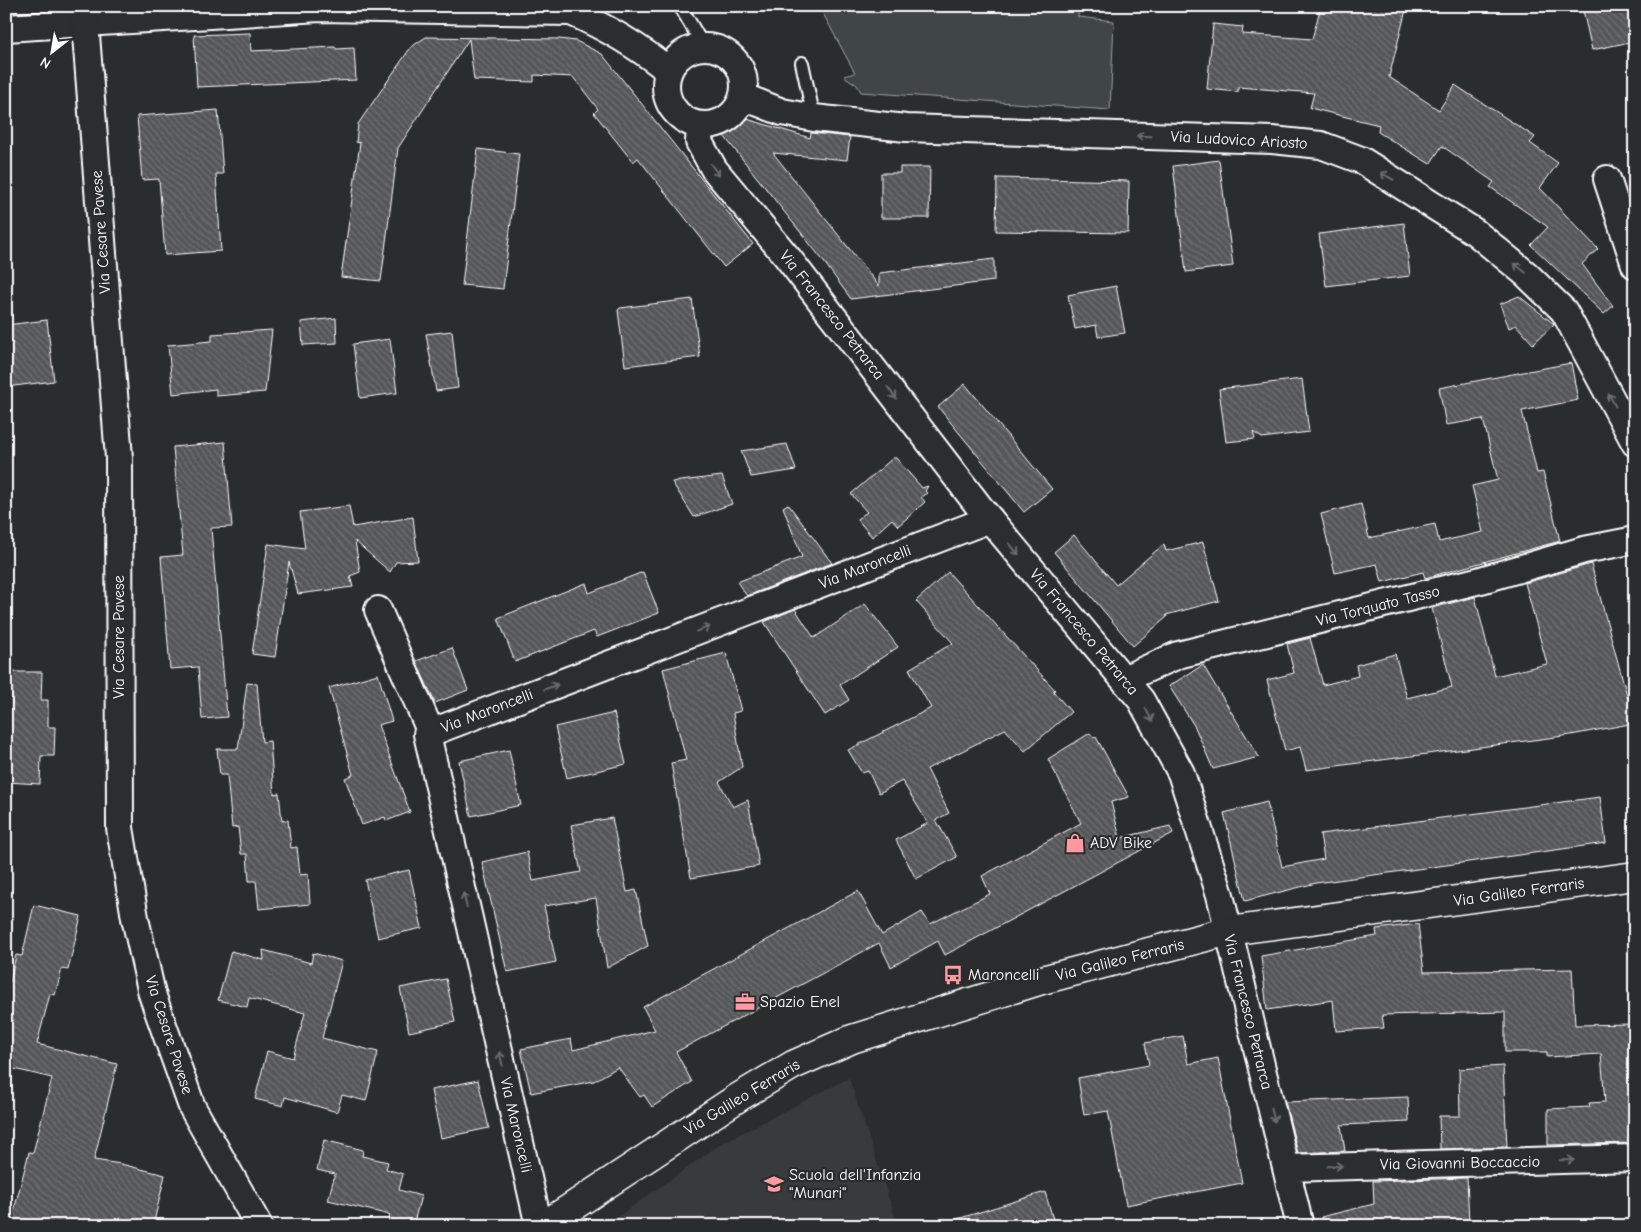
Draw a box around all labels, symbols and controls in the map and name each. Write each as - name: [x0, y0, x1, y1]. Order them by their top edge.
- north arrow: [28, 28, 78, 78]
- text: N: [37, 53, 54, 72]
- street label: Via Ludovico Ariosto: [1170, 127, 1308, 153]
- one-way arrow: [1137, 131, 1153, 141]
- one-way arrow: [710, 163, 721, 176]
- street label: Via Cesare Pavese: [88, 170, 114, 294]
- one-way arrow: [1380, 170, 1394, 180]
- street label: Via Francesco Petrarca: [776, 247, 888, 383]
- one-way arrow: [1514, 263, 1527, 274]
- one-way arrow: [887, 386, 897, 400]
- one-way arrow: [1607, 393, 1616, 408]
- street label: Via Maroncelli: [816, 541, 914, 593]
- one-way arrow: [1009, 542, 1020, 555]
- street label: Via Francesco Petrarca: [1026, 565, 1142, 699]
- street label: Via Cesare Pavese: [110, 575, 128, 699]
- street label: Via Torquato Tasso: [1314, 582, 1442, 630]
- one-way arrow: [694, 624, 710, 633]
- one-way arrow: [543, 682, 558, 691]
- street label: Via Maroncelli: [438, 685, 536, 737]
- one-way arrow: [1145, 708, 1155, 722]
- shop icon: ADV Bike: [1064, 832, 1086, 854]
- place label: ADV Bike: [1090, 834, 1152, 852]
- street label: Via Galileo Ferraris: [1453, 874, 1586, 910]
- one-way arrow: [460, 893, 469, 909]
- street label: Via Francesco Petrarca: [1220, 933, 1276, 1091]
- street label: Via Galileo Ferraris: [1054, 935, 1186, 985]
- bus stop icon: Maroncelli: [942, 964, 964, 986]
- place label: Maroncelli: [968, 966, 1039, 984]
- street label: Via Cesare Pavese: [141, 973, 197, 1097]
- office icon: Spazio Enel: [734, 991, 756, 1013]
- place label: Spazio Enel: [760, 993, 840, 1011]
- one-way arrow: [496, 1051, 505, 1067]
- street label: Via Galileo Ferraris: [681, 1055, 803, 1139]
- street label: Via Maroncelli: [496, 1076, 536, 1174]
- one-way arrow: [1269, 1106, 1278, 1122]
- street label: Via Giovanni Boccaccio: [1380, 1153, 1540, 1173]
- one-way arrow: [1558, 1155, 1575, 1165]
- one-way arrow: [1326, 1161, 1342, 1171]
- place label: Scuola dell'Infanzia "Munari": [789, 1166, 921, 1202]
- school or university icon: Scuola dell'Infanzia "Munari": [763, 1173, 785, 1195]

